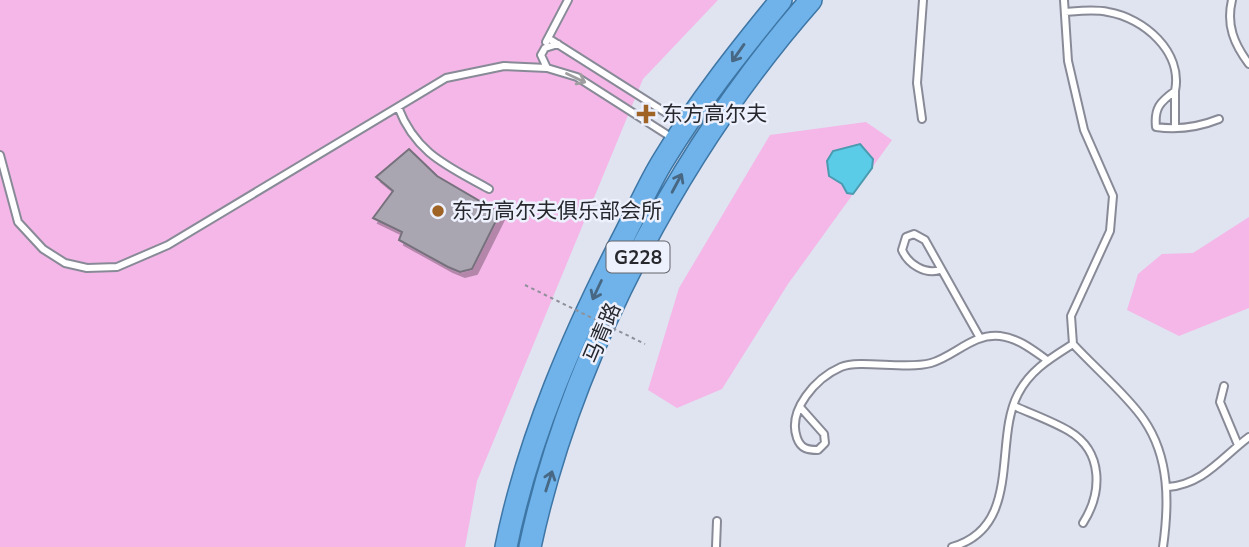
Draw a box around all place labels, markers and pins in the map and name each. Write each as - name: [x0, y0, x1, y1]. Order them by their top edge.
- place label: 东方高尔夫: [662, 100, 767, 128]
- marker: 东方高尔夫: [636, 104, 656, 124]
- place label: 东方高尔夫俱乐部会所: [452, 197, 662, 225]
- marker: 东方高尔夫俱乐部会所: [430, 203, 446, 219]

